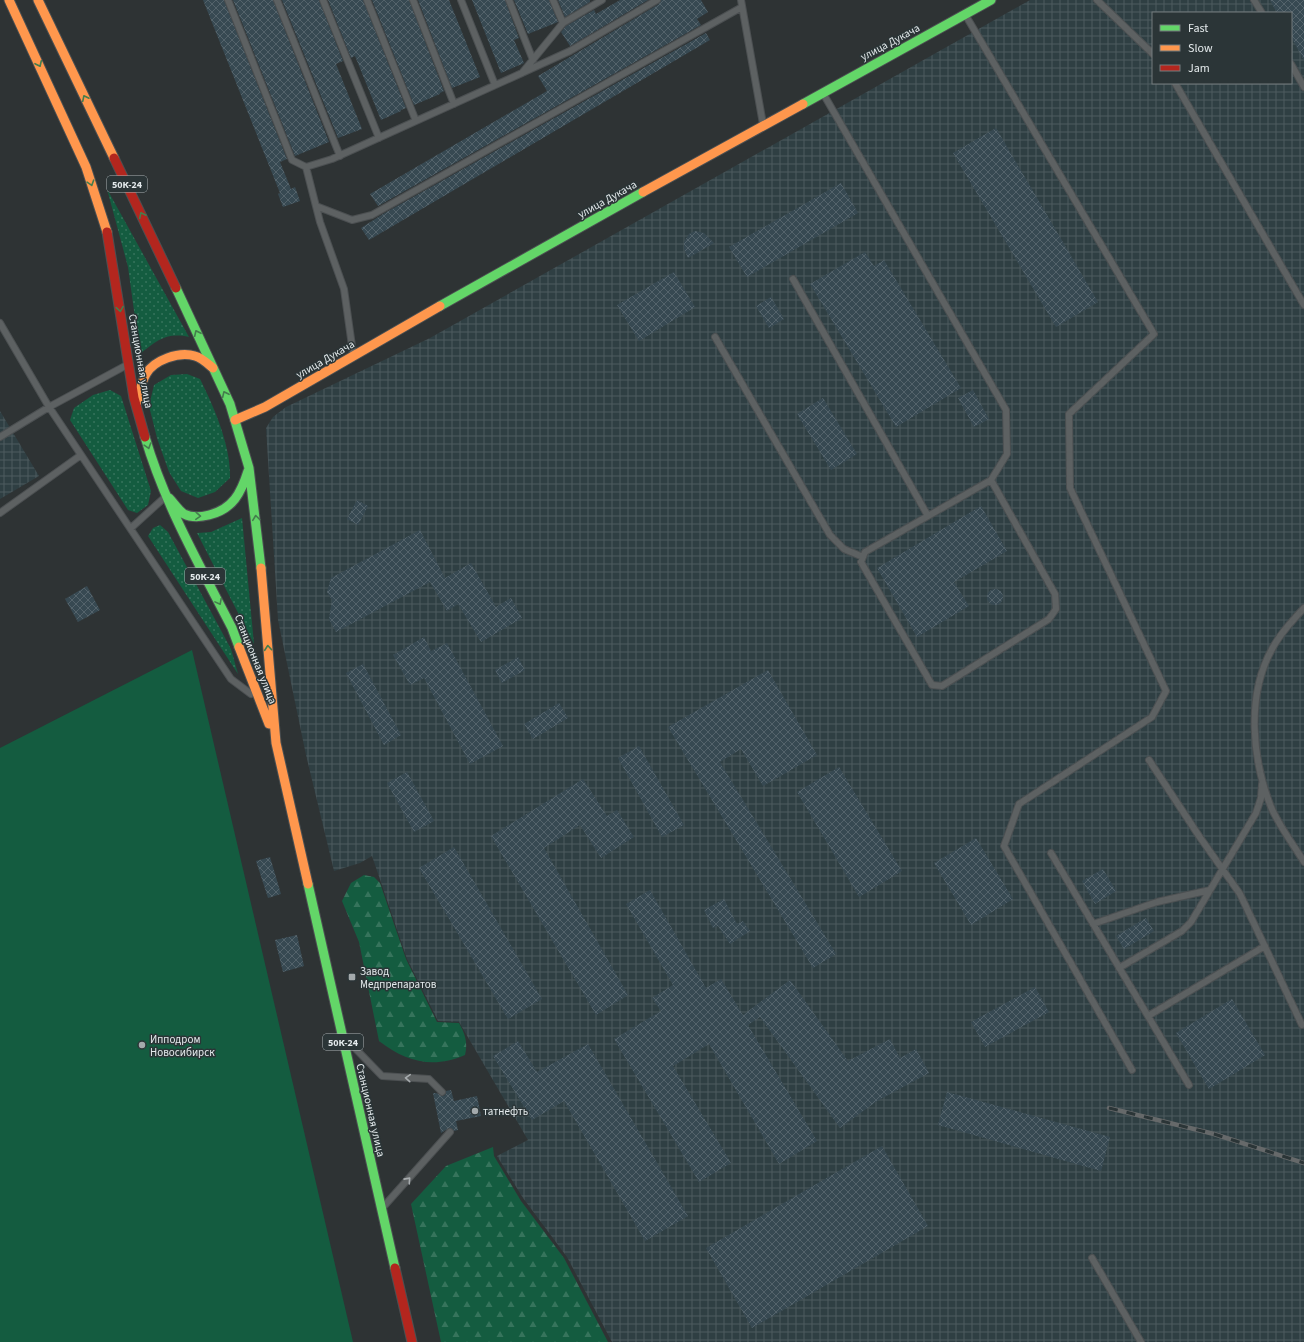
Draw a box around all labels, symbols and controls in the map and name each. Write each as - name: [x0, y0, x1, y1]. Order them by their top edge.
- legend: [1152, 12, 1292, 84]
- street label: улица Дукача: [858, 20, 923, 64]
- text: Fast: [1188, 20, 1208, 37]
- text: Slow: [1188, 40, 1213, 57]
- one-way arrow: [34, 60, 42, 67]
- text: Jam: [1188, 60, 1210, 77]
- one-way arrow: [82, 95, 90, 102]
- road number: 50К-24: [107, 176, 147, 192]
- street label: улица Дукача: [575, 177, 639, 222]
- one-way arrow: [86, 179, 95, 186]
- one-way arrow: [139, 211, 147, 219]
- one-way arrow: [115, 306, 124, 312]
- street label: Станционная улица: [125, 313, 156, 409]
- one-way arrow: [194, 329, 202, 337]
- street label: улица Дукача: [293, 337, 357, 382]
- one-way arrow: [222, 390, 230, 398]
- one-way arrow: [143, 442, 152, 449]
- one-way arrow: [194, 511, 201, 520]
- one-way arrow: [252, 515, 261, 522]
- road number: 50К-24: [185, 568, 225, 584]
- one-way arrow: [214, 598, 221, 606]
- street label: Станционная улица: [231, 612, 280, 706]
- one-way arrow: [263, 645, 272, 651]
- place label: Завод Медпрепаратов: [360, 964, 437, 992]
- marker: Завод Медпрепаратов: [347, 972, 357, 982]
- place label: Ипподром Новосибирск: [150, 1032, 215, 1060]
- road number: 50К-24: [323, 1034, 363, 1050]
- marker: Ипподром Новосибирск: [137, 1040, 147, 1050]
- street label: Станционная улица: [352, 1062, 389, 1158]
- one-way arrow: [405, 1073, 411, 1082]
- place label: татнефть: [483, 1104, 528, 1119]
- marker: татнефть: [470, 1106, 480, 1116]
- one-way arrow: [403, 1178, 410, 1185]

